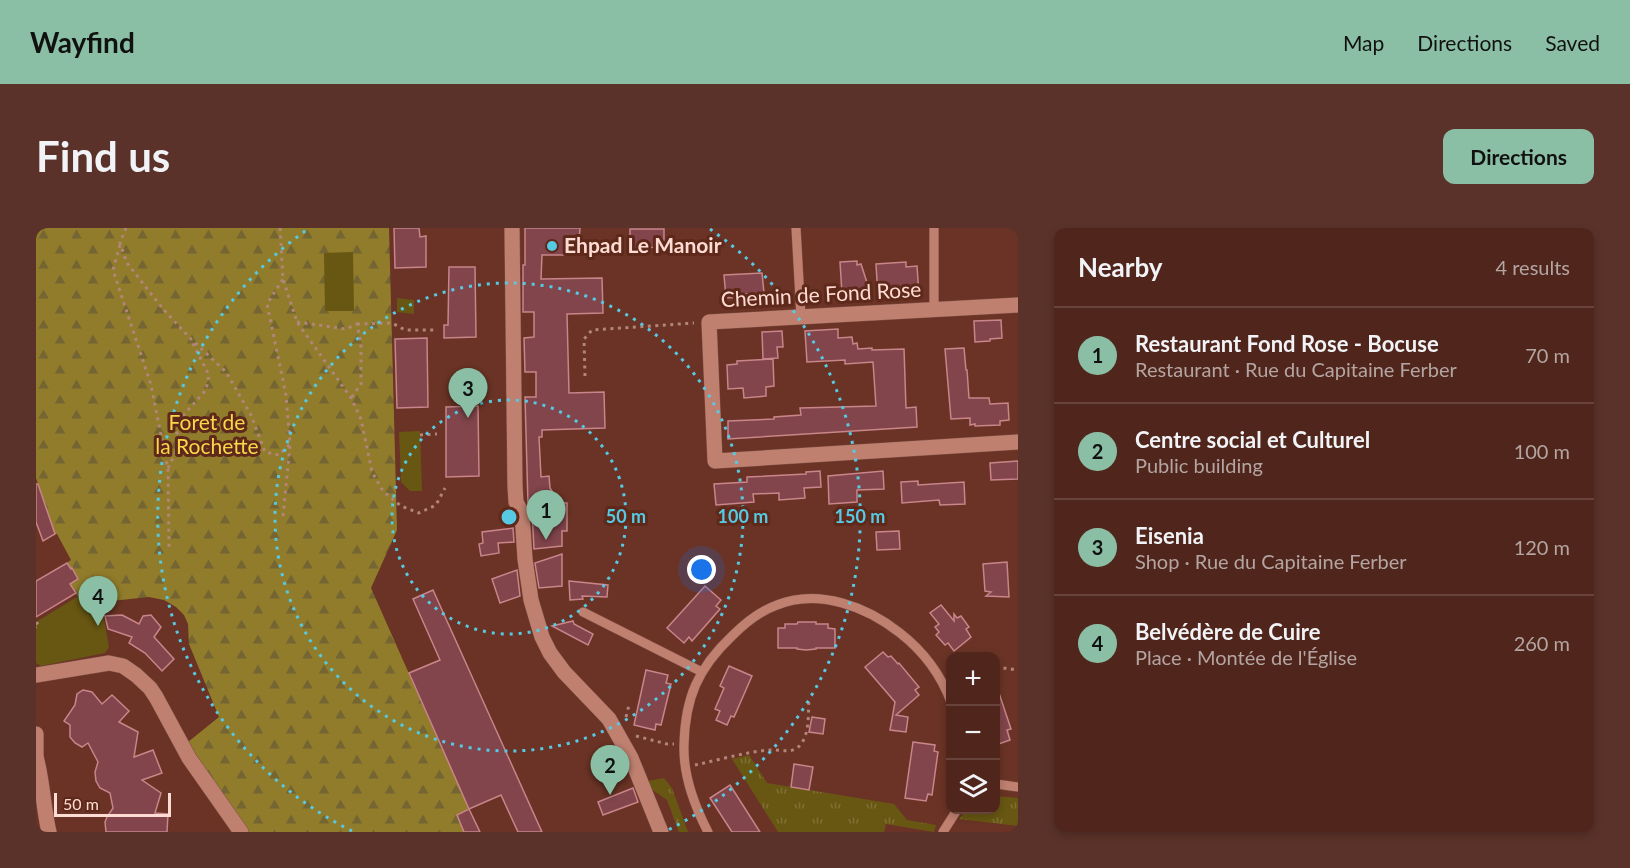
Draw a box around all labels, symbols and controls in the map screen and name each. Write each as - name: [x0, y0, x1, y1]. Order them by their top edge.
- text: Wayfind: [30, 25, 135, 59]
- text: Map: [1343, 30, 1384, 55]
- text: Directions: [1417, 30, 1512, 55]
- text: Saved: [1545, 30, 1600, 55]
- button: Directions: [1443, 129, 1594, 184]
- text: Find us: [36, 131, 170, 181]
- place label: Ehpad Le Manoir: [564, 232, 722, 257]
- marker: Ehpad Le Manoir: [545, 239, 559, 253]
- text: Nearby: [1078, 251, 1163, 283]
- text: 4 results: [1495, 255, 1570, 279]
- street label: Chemin de Fond Rose: [720, 276, 922, 311]
- text: Restaurant Fond Rose - Bocuse: [1135, 330, 1439, 357]
- text: 1: [1092, 343, 1103, 367]
- text: 70 m: [1525, 343, 1570, 367]
- text: Restaurant · Rue du Capitaine Ferber: [1135, 357, 1457, 381]
- pin: 3: [448, 368, 488, 418]
- park label: Foret de la Rochette: [155, 409, 259, 458]
- text: Centre social et Culturel: [1135, 426, 1370, 453]
- text: 2: [1092, 439, 1103, 463]
- text: 100 m: [1514, 439, 1570, 463]
- text: Public building: [1135, 453, 1263, 477]
- pin: 1: [526, 490, 566, 540]
- text: 50 m: [606, 505, 646, 527]
- text: 100 m: [718, 505, 768, 527]
- text: 150 m: [835, 505, 885, 527]
- centre of rings: [499, 507, 519, 527]
- text: Eisenia: [1135, 522, 1204, 549]
- text: 3: [1092, 535, 1103, 559]
- text: 120 m: [1514, 535, 1570, 559]
- text: Shop · Rue du Capitaine Ferber: [1135, 549, 1407, 573]
- your location: [687, 555, 716, 584]
- pin: 4: [78, 576, 118, 626]
- text: Belvédère de Cuire: [1135, 618, 1320, 645]
- text: 4: [1092, 631, 1103, 655]
- text: 260 m: [1514, 631, 1570, 655]
- text: Place · Montée de l'Église: [1135, 645, 1357, 669]
- map controls: [946, 652, 1000, 814]
- button: +: [946, 652, 1000, 706]
- button: −: [946, 706, 1000, 760]
- pin: 2: [590, 746, 630, 795]
- button: layers: [946, 760, 1000, 814]
- scale bar: [54, 790, 171, 818]
- text: 50 m: [63, 794, 99, 813]

